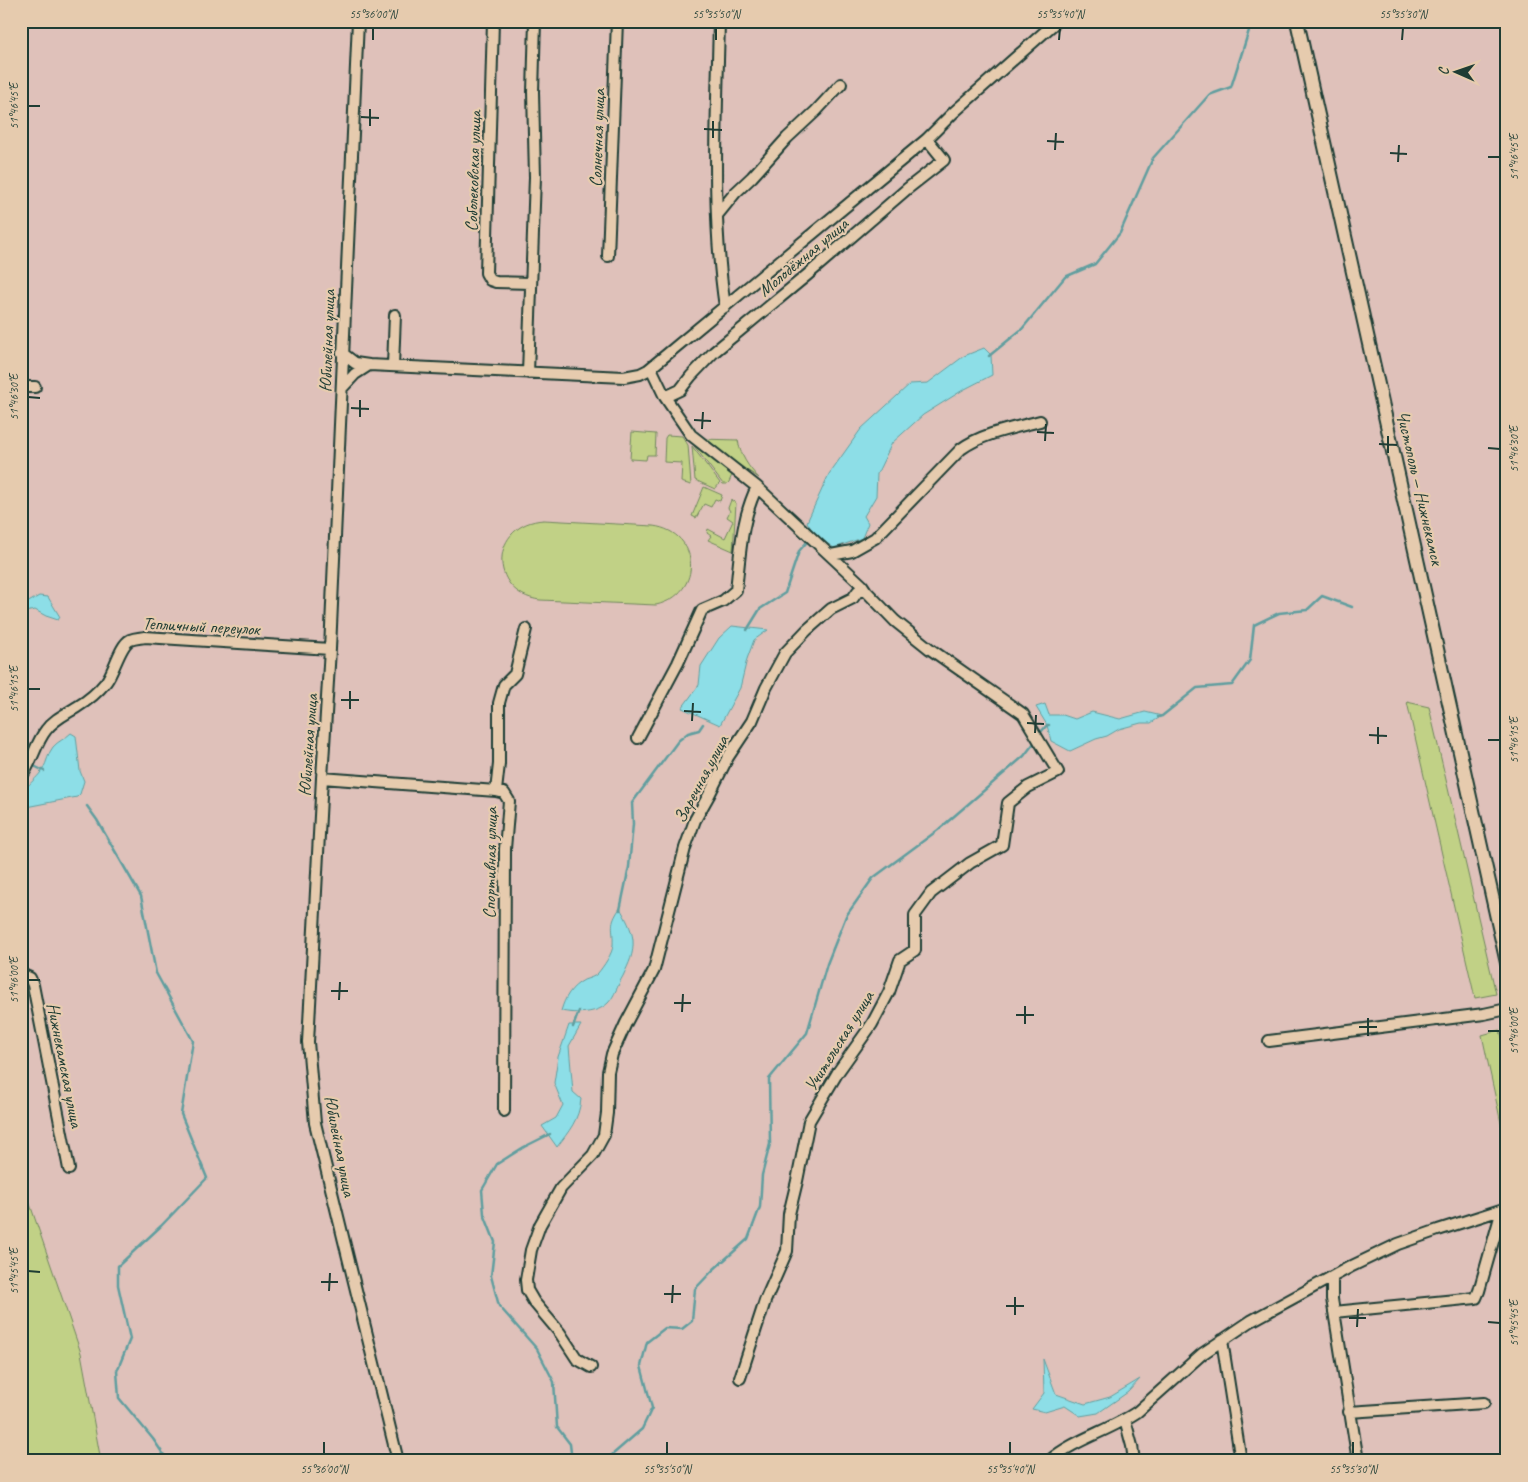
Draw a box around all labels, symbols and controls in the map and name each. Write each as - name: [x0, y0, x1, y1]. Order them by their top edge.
- text: 55°36'00"N: [349, 6, 398, 22]
- text: 55°35'50"N: [692, 6, 741, 22]
- text: 55°35'40"N: [1036, 6, 1085, 22]
- text: 55°35'30"N: [1379, 6, 1428, 22]
- north arrow: [1430, 48, 1480, 98]
- text: С: [1435, 66, 1452, 75]
- text: 51°46'45"E: [6, 81, 22, 129]
- street label: Солнечная улица: [584, 87, 610, 187]
- street label: Соболековская улица: [460, 109, 486, 232]
- text: 51°46'45"E: [1506, 132, 1522, 180]
- street label: Молодёжная улица: [753, 212, 854, 301]
- street label: Юбилейная улица: [314, 288, 340, 392]
- text: 51°46'30"E: [6, 372, 22, 420]
- street label: Чистополь — Нижнекамск: [1392, 409, 1449, 569]
- text: 51°46'30"E: [1506, 424, 1522, 472]
- street label: Тепличный переулок: [142, 612, 262, 640]
- text: 51°46'15"E: [6, 664, 22, 712]
- street label: Юбилейная улица: [293, 691, 323, 797]
- text: 51°46'15"E: [1506, 715, 1522, 763]
- street label: Заречная улица: [669, 730, 734, 827]
- street label: Спортивная улица: [478, 806, 502, 919]
- text: 51°46'00"E: [6, 955, 22, 1003]
- street label: Учительская улица: [799, 986, 879, 1095]
- street label: Нижнекамская улица: [42, 1001, 88, 1131]
- text: 51°46'00"E: [1506, 1006, 1522, 1054]
- street label: Юбилейная улица: [319, 1094, 361, 1200]
- text: 51°45'45"E: [6, 1246, 22, 1294]
- text: 51°45'45"E: [1506, 1298, 1522, 1346]
- text: 55°36'00"N: [300, 1461, 349, 1477]
- text: 55°35'50"N: [643, 1461, 692, 1477]
- text: 55°35'40"N: [986, 1461, 1035, 1477]
- text: 55°35'30"N: [1329, 1461, 1378, 1477]

